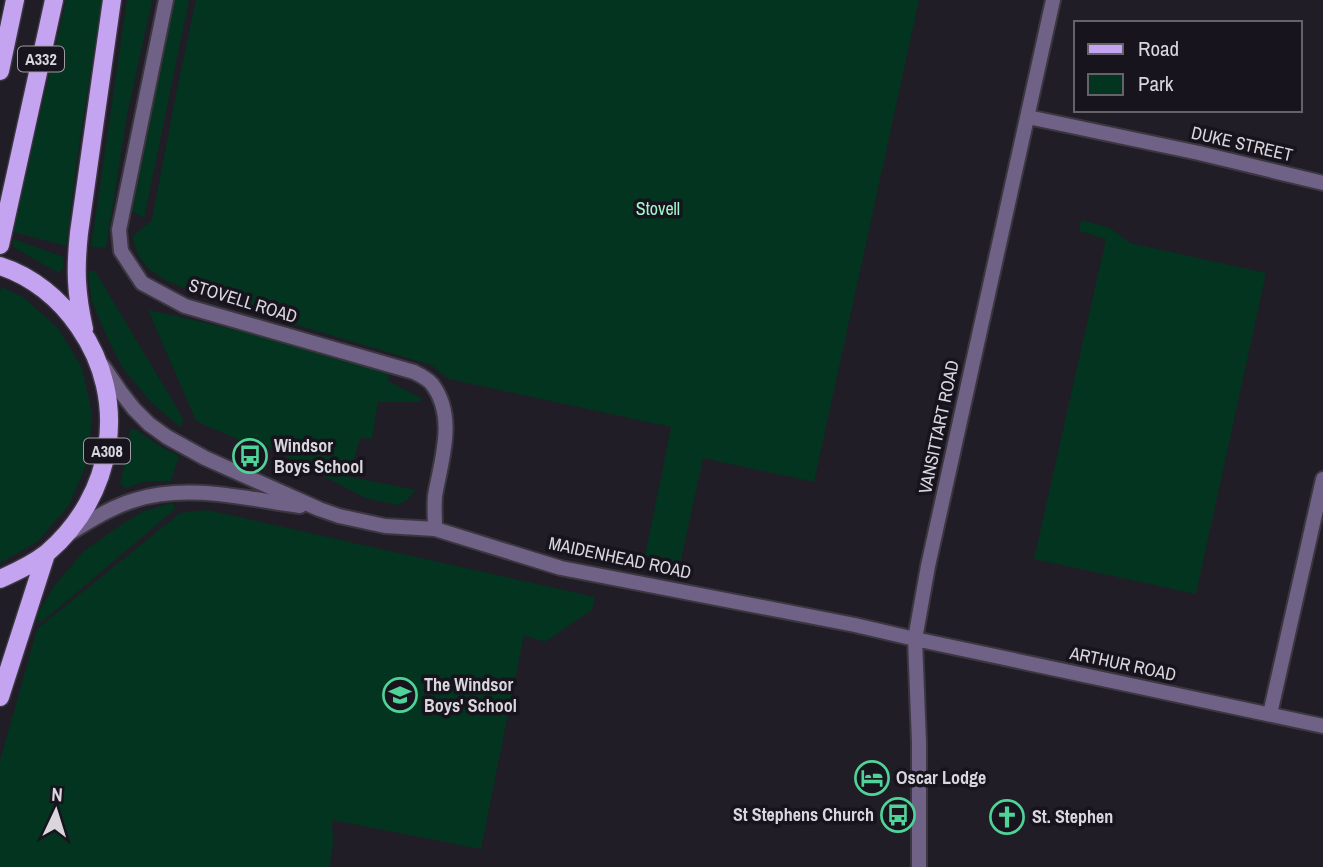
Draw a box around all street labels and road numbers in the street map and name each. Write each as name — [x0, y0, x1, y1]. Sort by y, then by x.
road number: A332 — [18, 46, 64, 72]
street label: DUKE STREET — [1189, 120, 1295, 167]
street label: STOVELL ROAD — [186, 272, 301, 329]
street label: VANSITTART ROAD — [912, 358, 965, 496]
road number: A308 — [84, 438, 130, 464]
street label: MAIDENHEAD ROAD — [547, 530, 694, 585]
street label: ARTHUR ROAD — [1067, 640, 1179, 687]

